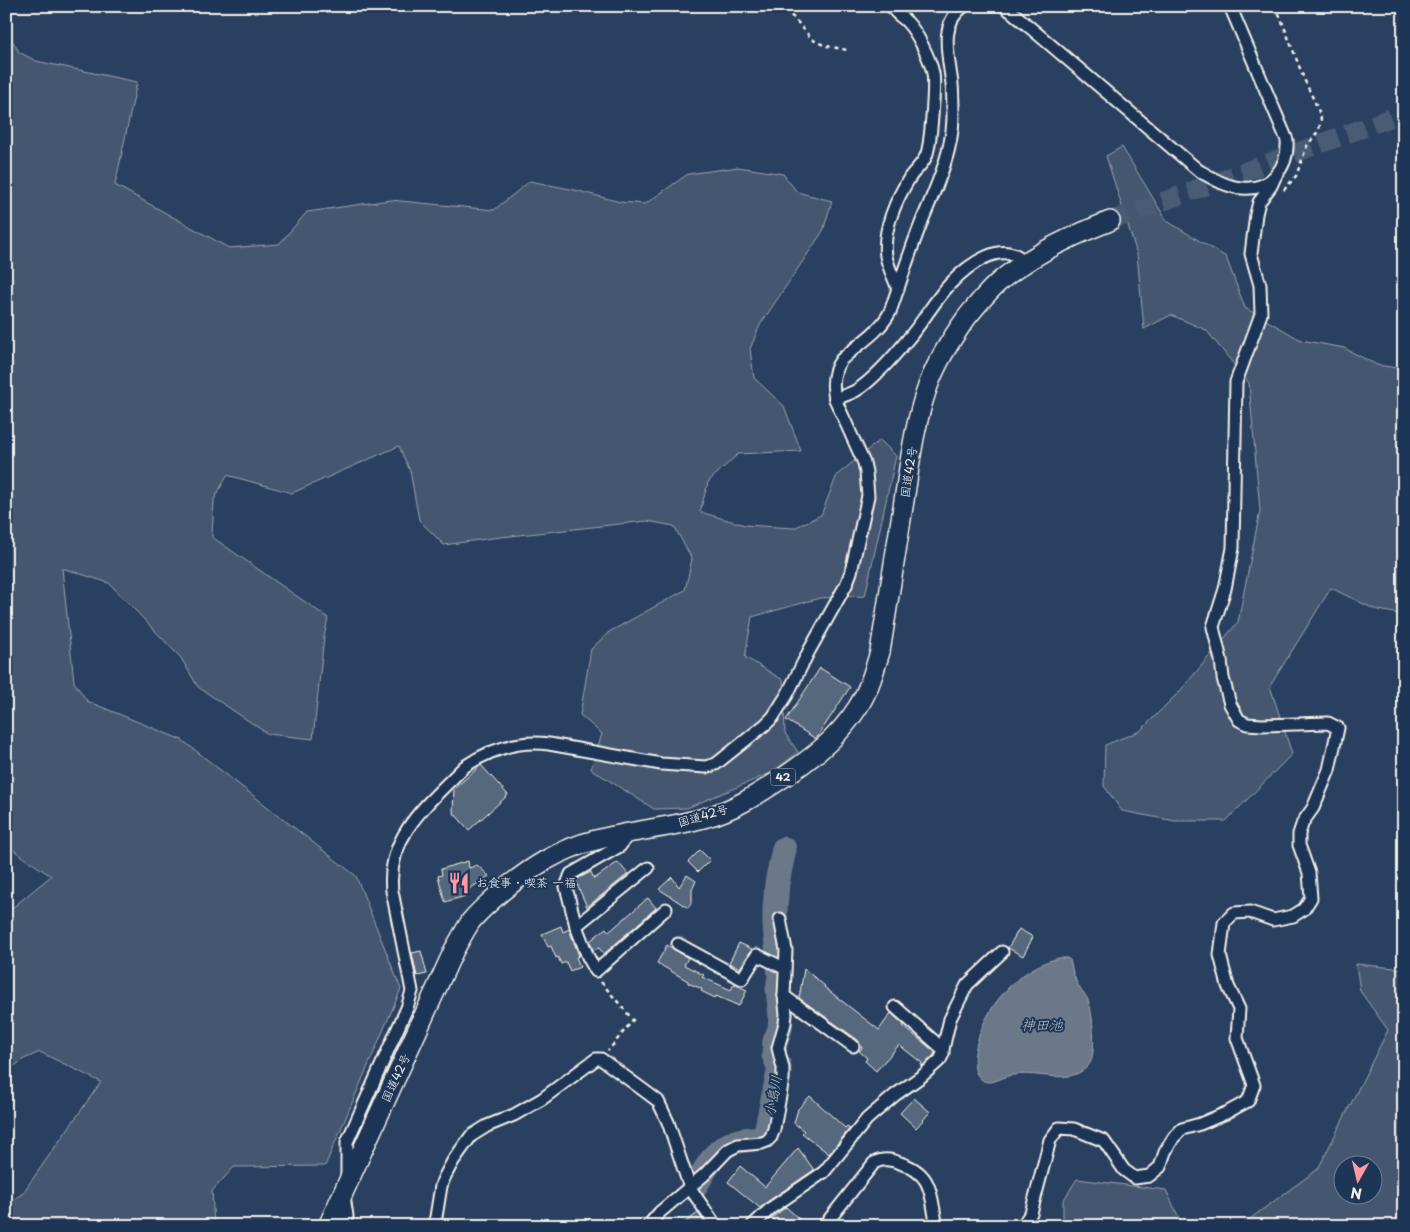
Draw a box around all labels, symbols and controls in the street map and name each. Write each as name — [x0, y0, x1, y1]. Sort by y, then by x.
street label: 国道42号 — [895, 445, 921, 499]
road number: 42 — [770, 769, 796, 786]
street label: 国道42号 — [675, 799, 730, 831]
restaurant icon: お食事・喫茶 一福 — [446, 870, 472, 896]
place label: お食事・喫茶 一福 — [476, 873, 576, 891]
water label: 神田池 — [1021, 1014, 1064, 1035]
street label: 国道42号 — [376, 1050, 414, 1105]
water label: 小島川 — [759, 1073, 786, 1118]
north arrow — [1332, 1154, 1382, 1204]
text: N — [1349, 1182, 1363, 1205]

